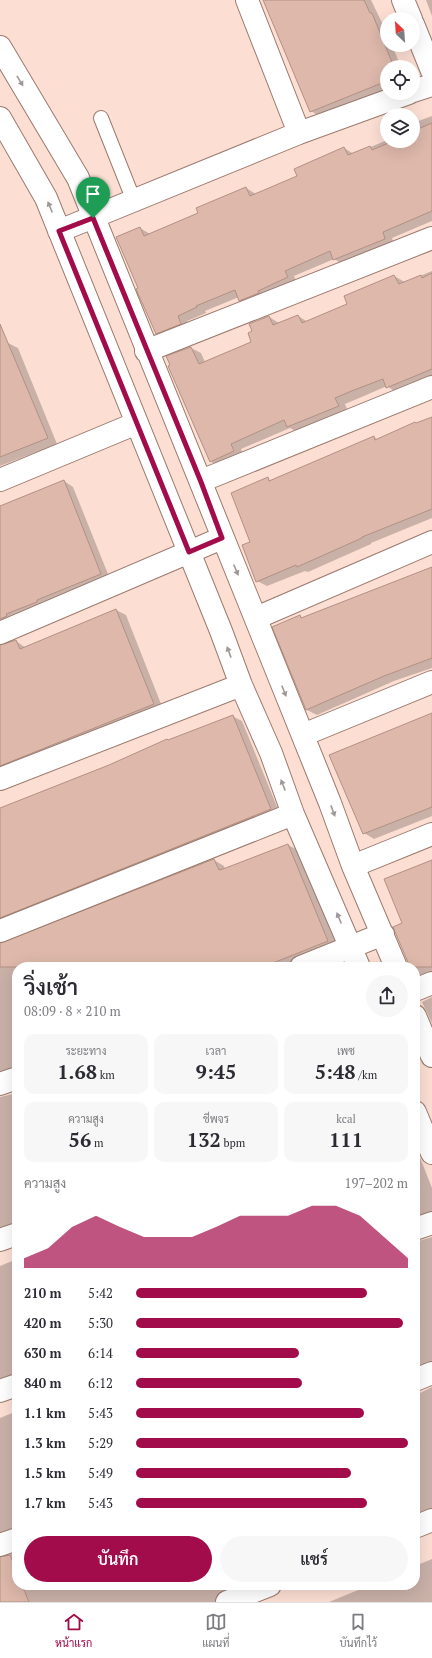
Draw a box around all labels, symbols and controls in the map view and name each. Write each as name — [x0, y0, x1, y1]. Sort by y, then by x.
north arrow — [380, 12, 420, 52]
map controls — [380, 12, 420, 148]
button: locate — [380, 60, 420, 100]
one-way arrow — [16, 75, 23, 87]
button: layers — [380, 108, 420, 148]
pin — [76, 177, 110, 218]
icon: arrive — [82, 183, 104, 205]
one-way arrow — [46, 200, 52, 212]
one-way arrow — [233, 565, 239, 577]
one-way arrow — [225, 646, 231, 658]
one-way arrow — [282, 685, 288, 697]
one-way arrow — [279, 779, 285, 791]
one-way arrow — [331, 806, 337, 818]
one-way arrow — [336, 912, 342, 924]
text: วิ่งเช้า — [24, 972, 78, 1001]
button: share — [366, 975, 408, 1017]
text: 08:09 · 8 × 210 m — [24, 1002, 121, 1020]
text: ระยะทาง — [66, 1044, 106, 1058]
text: เวลา — [206, 1044, 226, 1058]
text: เพซ — [337, 1044, 355, 1058]
text: 1.68 — [57, 1058, 97, 1085]
text: 9:45 — [196, 1058, 236, 1085]
text: 5:48 — [315, 1058, 356, 1085]
text: km — [97, 1068, 115, 1082]
text: /km — [356, 1068, 377, 1082]
text: ความสูง — [68, 1112, 104, 1126]
text: ชีพจร — [203, 1112, 229, 1126]
text: kcal — [336, 1112, 356, 1126]
text: 56 — [69, 1126, 91, 1153]
text: 132 — [187, 1126, 221, 1153]
text: 111 — [329, 1126, 363, 1153]
text: m — [91, 1136, 103, 1150]
text: bpm — [221, 1136, 245, 1150]
text: ความสูง — [24, 1174, 66, 1192]
text: 197–202 m — [345, 1174, 408, 1192]
text: 210 m — [24, 1284, 62, 1302]
text: 5:42 — [88, 1284, 113, 1302]
text: 420 m — [24, 1314, 62, 1332]
text: 5:30 — [88, 1314, 113, 1332]
text: 630 m — [24, 1344, 62, 1362]
text: 6:14 — [88, 1344, 113, 1362]
text: 840 m — [24, 1374, 62, 1392]
text: 6:12 — [88, 1374, 113, 1392]
text: 1.1 km — [24, 1404, 66, 1422]
text: 5:43 — [88, 1404, 113, 1422]
text: 1.3 km — [24, 1434, 66, 1452]
text: 5:29 — [88, 1434, 113, 1452]
text: 1.5 km — [24, 1464, 66, 1482]
text: 5:49 — [88, 1464, 113, 1482]
text: 1.7 km — [24, 1494, 66, 1512]
text: 5:43 — [88, 1494, 113, 1512]
button: บันทึก — [24, 1536, 212, 1582]
button: แชร์ — [220, 1536, 408, 1582]
tab: หน้าแรก — [55, 1611, 92, 1650]
tab: แผนที่ — [202, 1611, 230, 1650]
tab: บันทึกไว้ — [339, 1611, 377, 1650]

